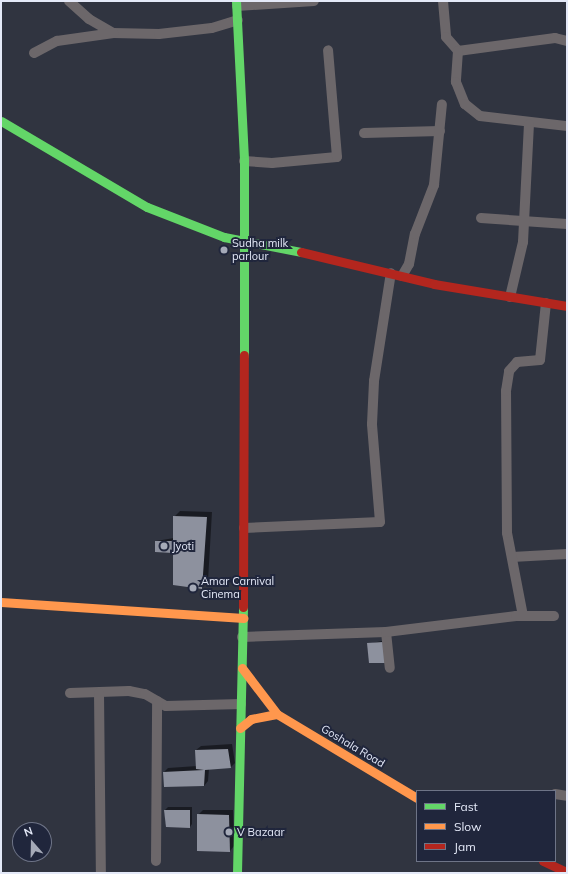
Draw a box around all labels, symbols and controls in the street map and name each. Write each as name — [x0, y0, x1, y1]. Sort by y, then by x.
place label: Sudha milk parlour — [232, 237, 288, 263]
marker: Sudha milk parlour — [219, 245, 229, 255]
place label: Jyoti — [172, 539, 194, 553]
marker: Jyoti — [159, 541, 169, 551]
place label: Amar Carnival Cinema — [201, 575, 274, 601]
marker: Amar Carnival Cinema — [188, 583, 198, 593]
street label: Goshala Road — [319, 722, 387, 770]
legend — [416, 790, 556, 862]
text: Fast — [454, 799, 478, 814]
text: Slow — [454, 819, 482, 834]
north arrow — [12, 822, 52, 862]
text: N — [22, 824, 35, 840]
place label: V Bazaar — [237, 825, 284, 839]
marker: V Bazaar — [224, 827, 234, 837]
text: Jam — [454, 839, 476, 854]

